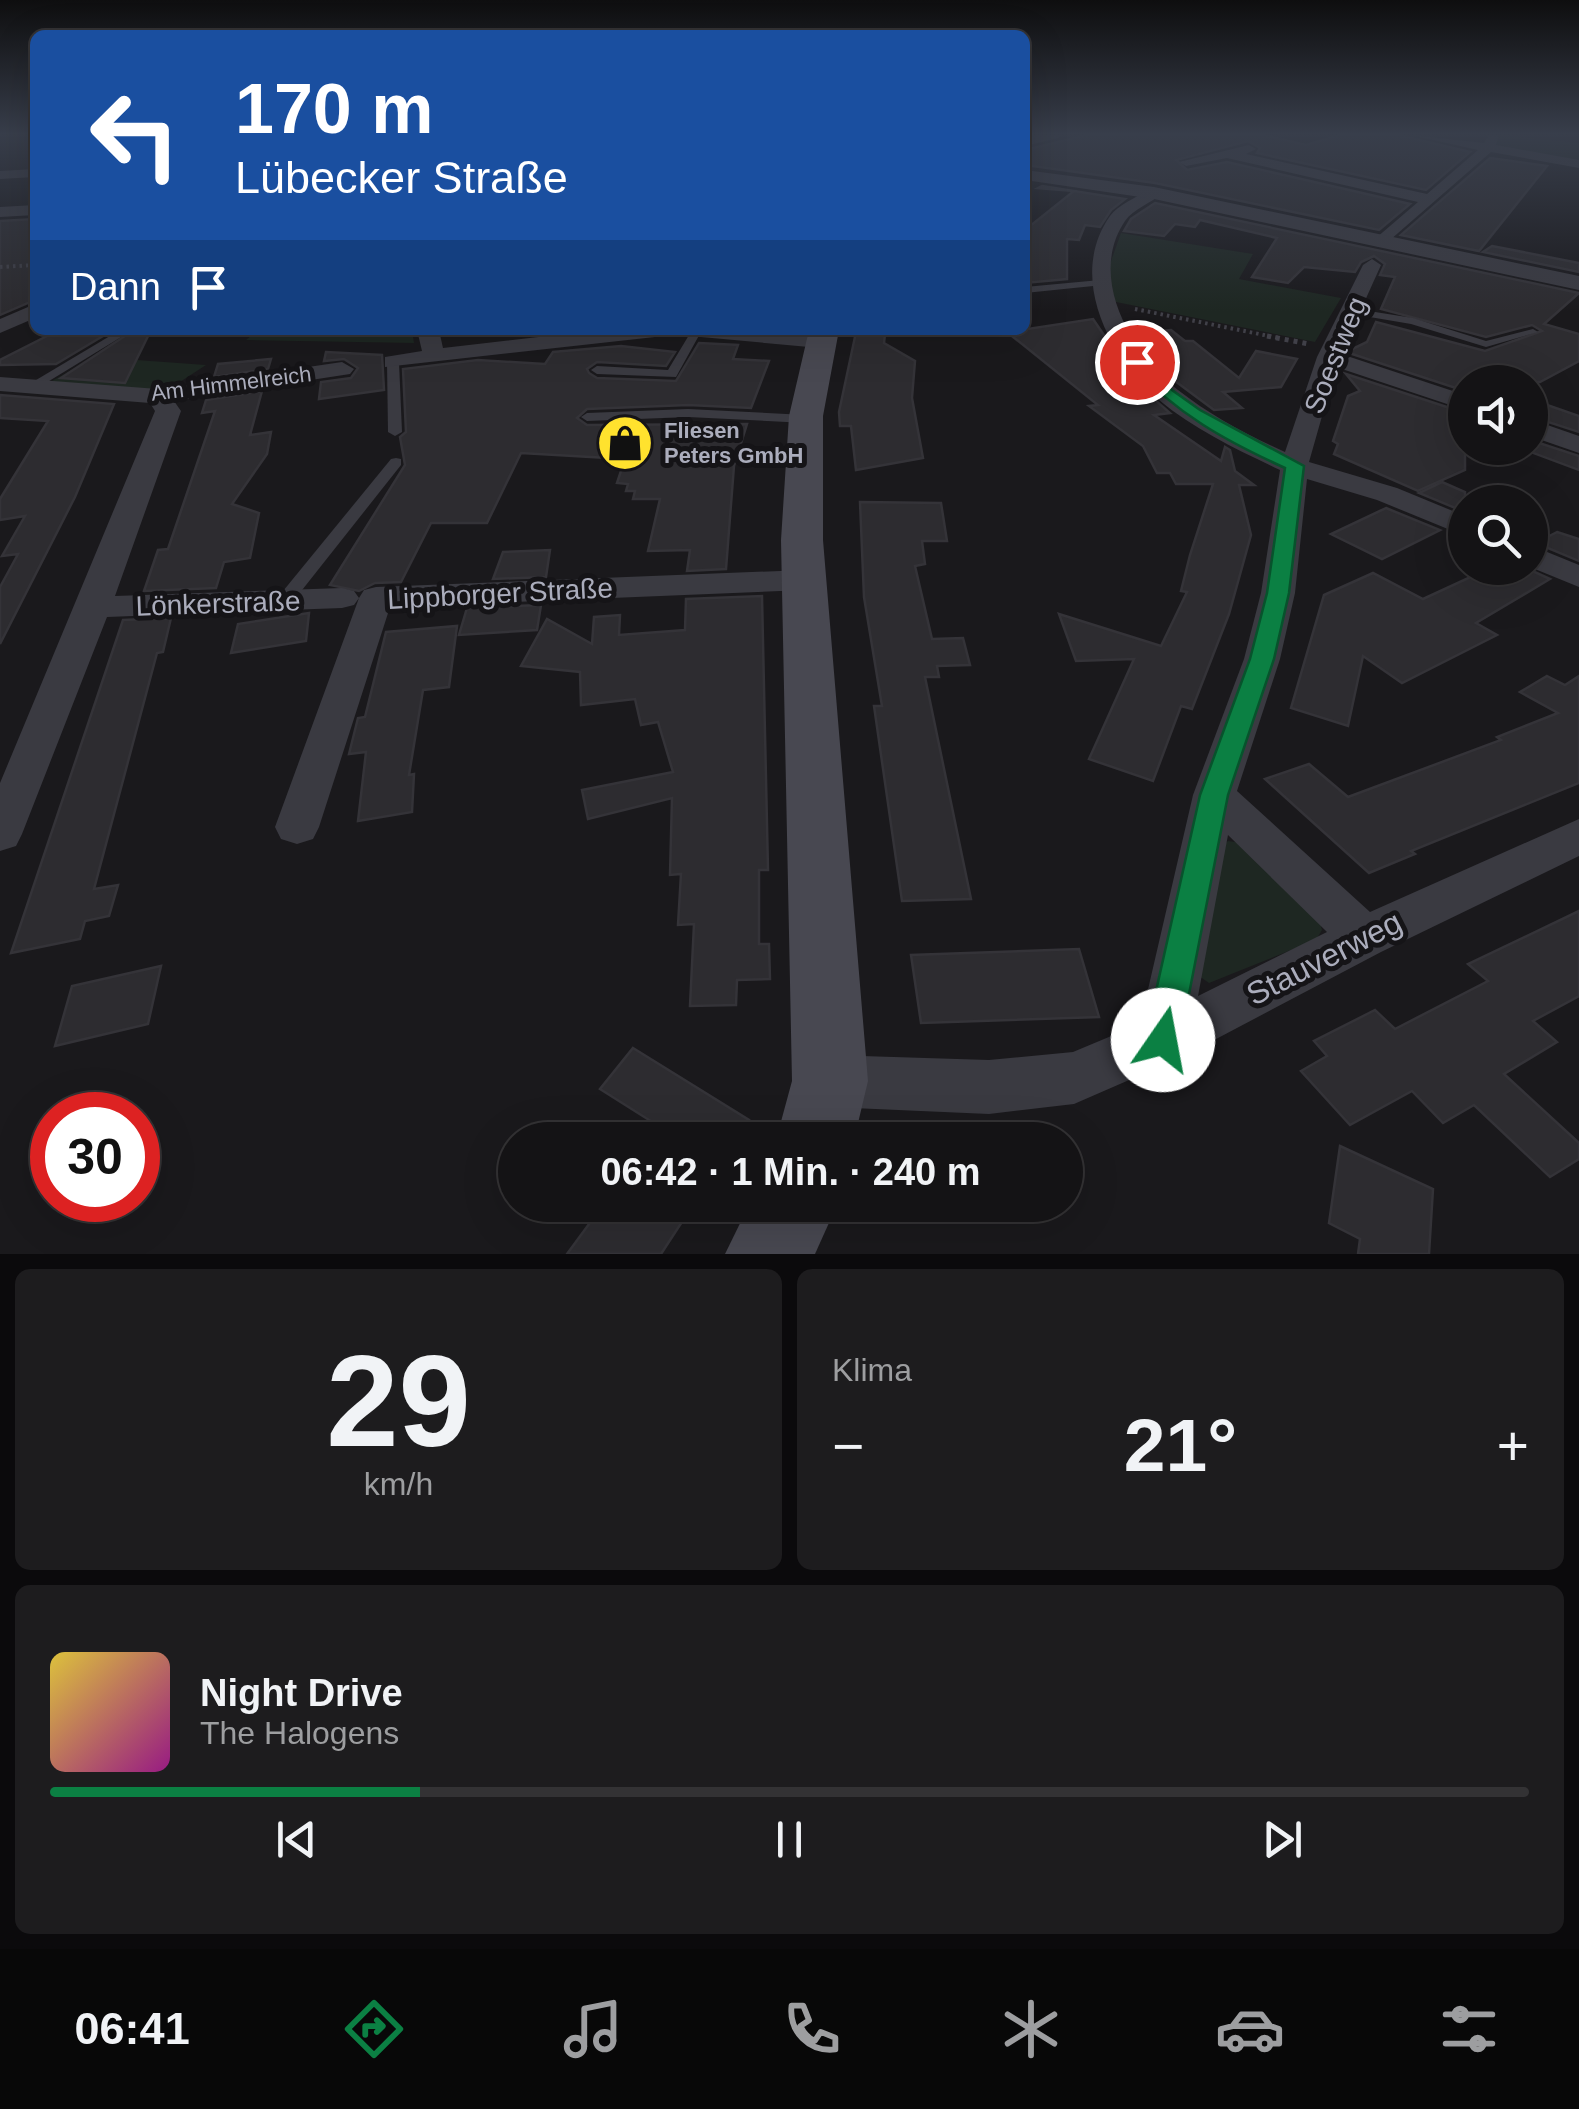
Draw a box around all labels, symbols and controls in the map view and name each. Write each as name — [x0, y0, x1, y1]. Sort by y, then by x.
icon: left — [70, 70, 200, 200]
text: 170 m — [235, 70, 433, 148]
text: Lübecker Straße — [235, 152, 568, 203]
icon: arrive — [181, 260, 236, 315]
text: Dann — [70, 266, 161, 308]
street label: Soestweg — [1298, 292, 1373, 418]
pin — [1095, 320, 1180, 405]
icon: arrive — [1110, 335, 1165, 390]
street label: Am Himmelreich — [149, 361, 313, 406]
map controls — [1448, 365, 1548, 585]
button: sound — [1448, 365, 1548, 465]
shop icon: Fliesen Peters GmbH — [595, 413, 655, 473]
place label: Fliesen Peters GmbH — [664, 418, 803, 468]
button: search — [1448, 485, 1548, 585]
street label: Lippborger Straße — [387, 572, 614, 615]
street label: Lönkerstraße — [135, 585, 301, 622]
street label: Stauverweg — [1241, 904, 1407, 1012]
position arrow — [1111, 988, 1215, 1092]
speed limit sign: 30 — [30, 1092, 160, 1222]
text: 06:42 · 1 Min. · 240 m — [600, 1151, 981, 1193]
text: 29 — [326, 1328, 471, 1474]
text: Klima — [832, 1352, 912, 1388]
text: 21° — [1124, 1403, 1237, 1487]
text: − — [832, 1415, 864, 1477]
text: + — [1497, 1415, 1529, 1477]
text: km/h — [364, 1466, 433, 1502]
text: Night Drive — [200, 1672, 403, 1714]
text: The Halogens — [200, 1715, 399, 1751]
icon: previous — [269, 1812, 324, 1867]
icon: pause — [762, 1812, 817, 1867]
icon: next — [1255, 1812, 1310, 1867]
icon: directions — [339, 1994, 409, 2064]
icon: music — [558, 1994, 628, 2064]
icon: phone — [777, 1994, 847, 2064]
icon: climate — [996, 1994, 1066, 2064]
icon: car — [1215, 1994, 1285, 2064]
icon: filters — [1434, 1994, 1504, 2064]
text: 06:41 — [75, 2003, 190, 2054]

